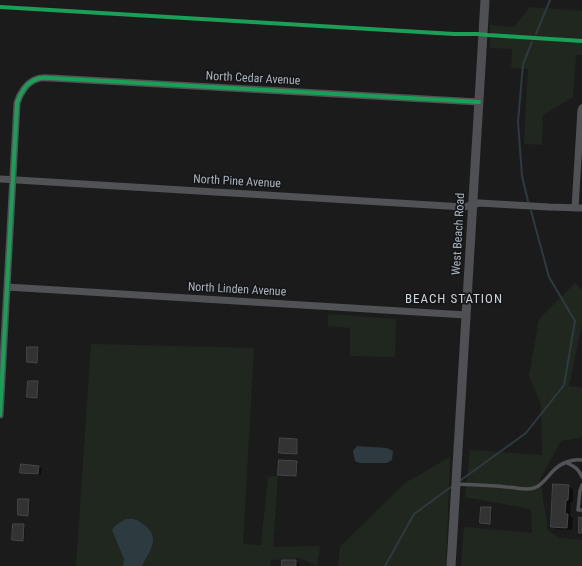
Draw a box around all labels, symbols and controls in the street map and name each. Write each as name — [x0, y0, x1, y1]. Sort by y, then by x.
street label: North Cedar Avenue — [205, 69, 301, 89]
street label: North Pine Avenue — [193, 173, 281, 191]
street label: West Beach Road — [450, 192, 468, 276]
street label: North Linden Avenue — [187, 280, 287, 300]
district label: BEACH STATION — [405, 292, 503, 308]

